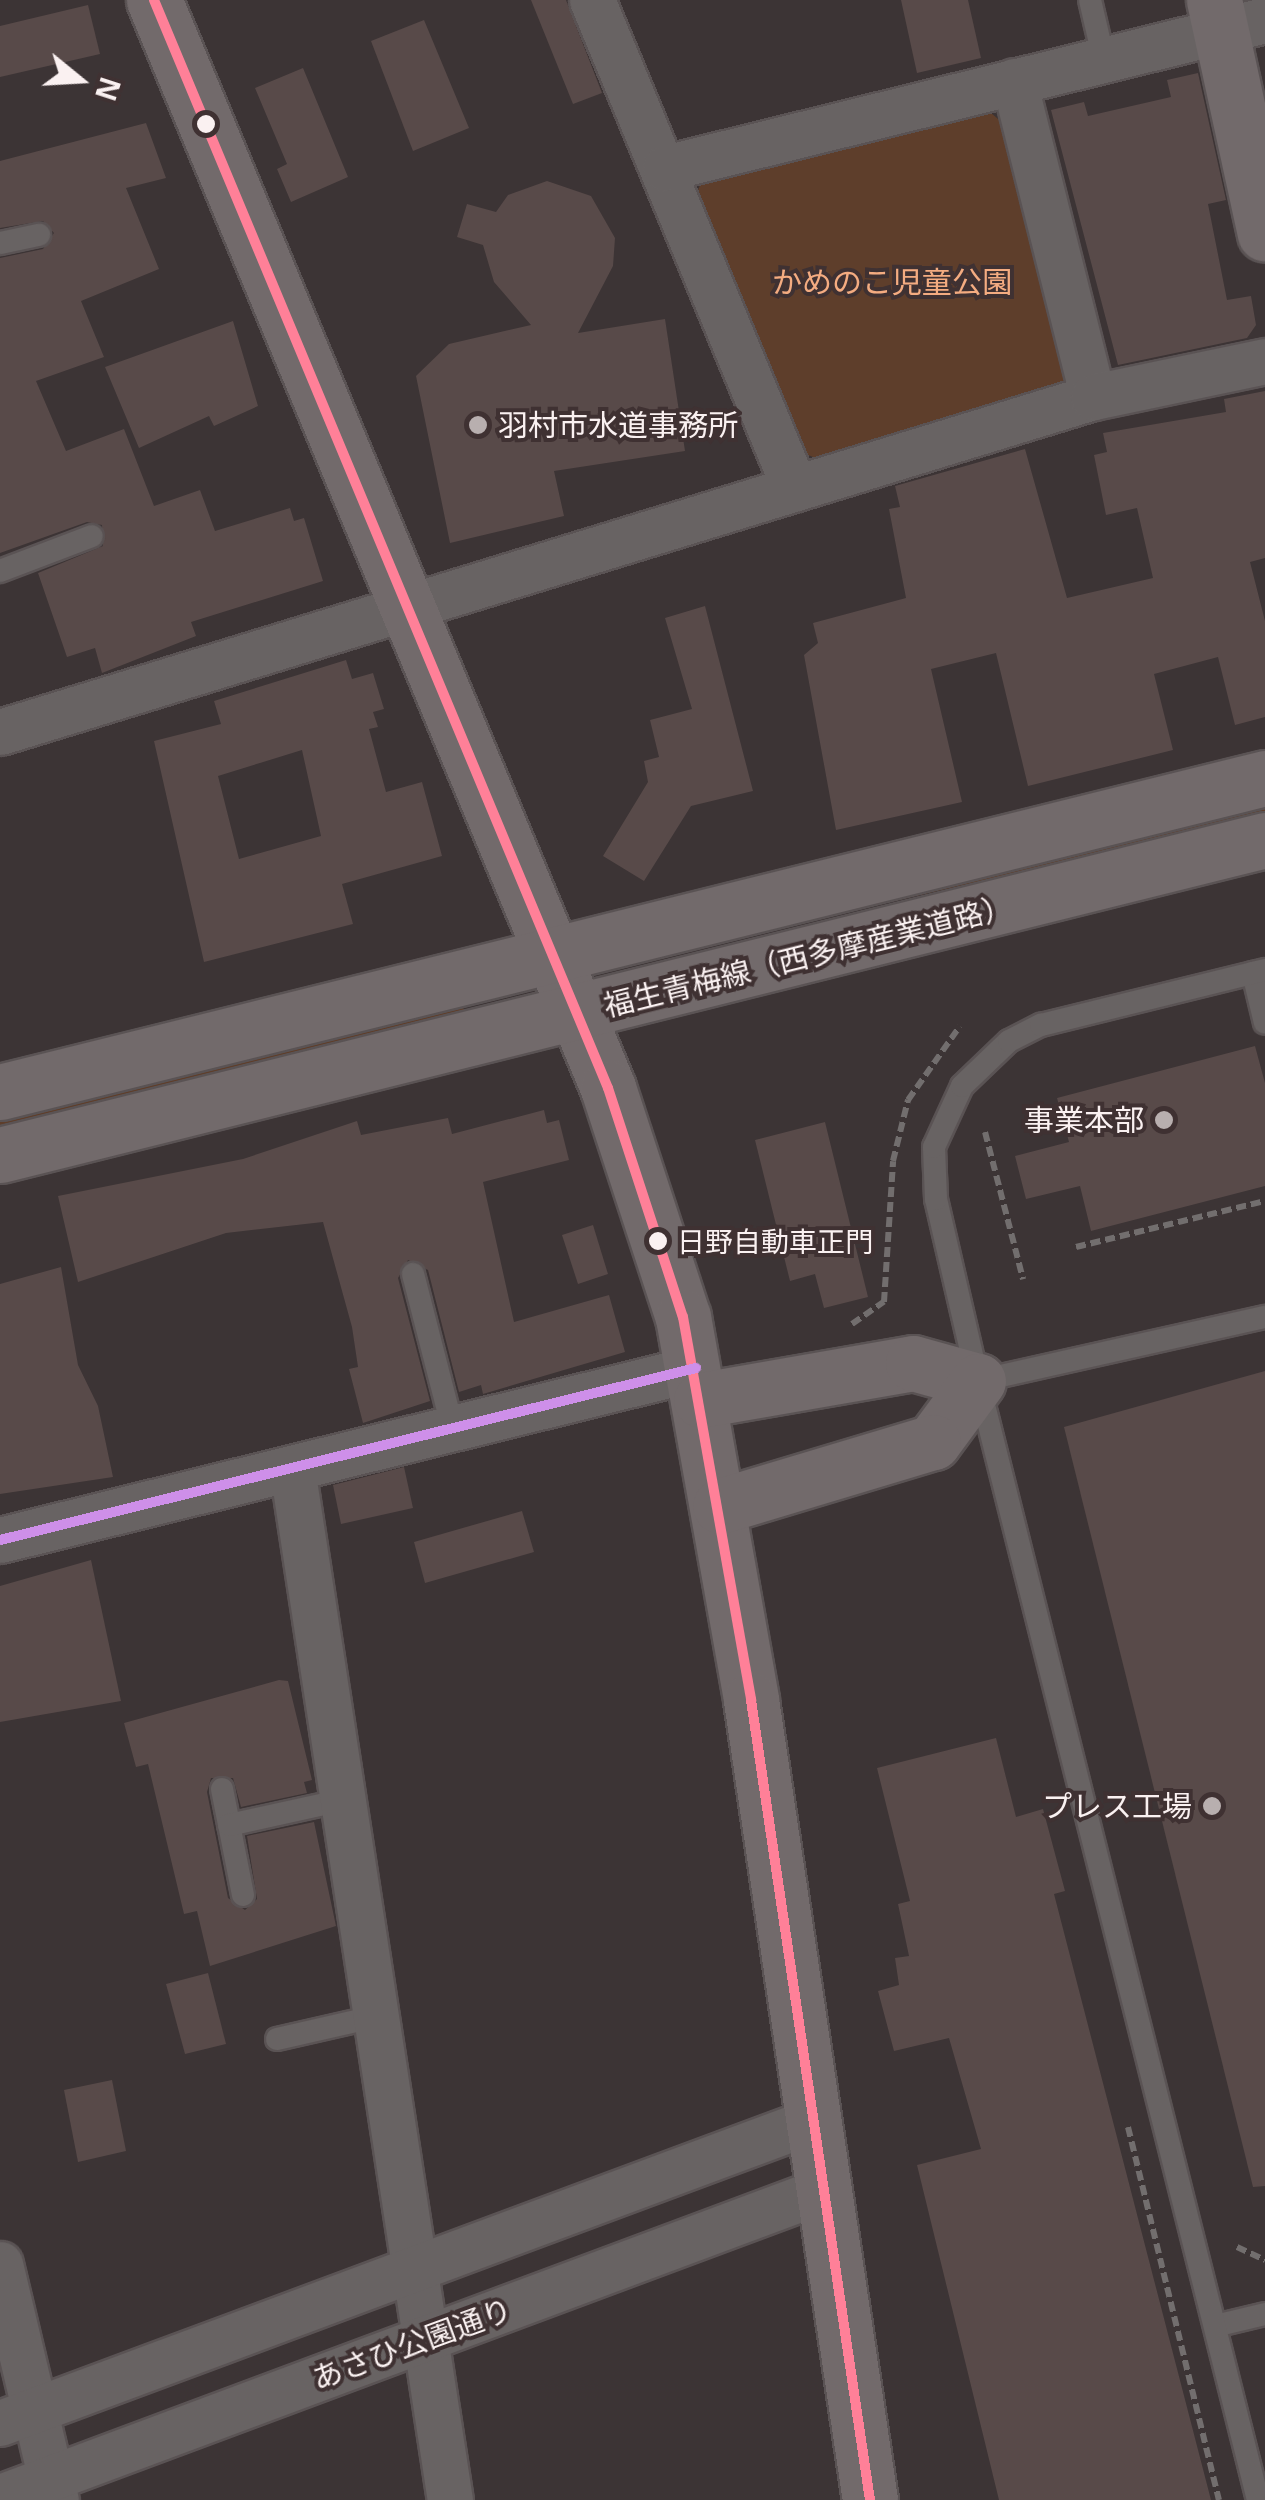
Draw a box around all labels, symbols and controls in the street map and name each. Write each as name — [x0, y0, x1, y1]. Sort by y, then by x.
north arrow — [30, 30, 130, 130]
text: N — [87, 73, 130, 106]
unlabelled marker — [196, 114, 216, 134]
park label: かめのこ児童公園 — [772, 264, 1012, 300]
place label: 羽村市水道事務所 — [498, 407, 738, 443]
marker: 羽村市水道事務所 — [467, 414, 489, 436]
street label: 福生青梅線（西多摩産業道路） — [600, 888, 1016, 1024]
place label: 事業本部 — [1024, 1102, 1144, 1138]
marker: 事業本部 — [1153, 1109, 1175, 1131]
place label: 日野自動車正門 — [677, 1224, 873, 1258]
marker: 日野自動車正門 — [648, 1231, 668, 1251]
place label: プレス工場 — [1042, 1788, 1192, 1824]
marker: プレス工場 — [1201, 1795, 1223, 1817]
street label: あさひ公園通り — [307, 2291, 517, 2397]

